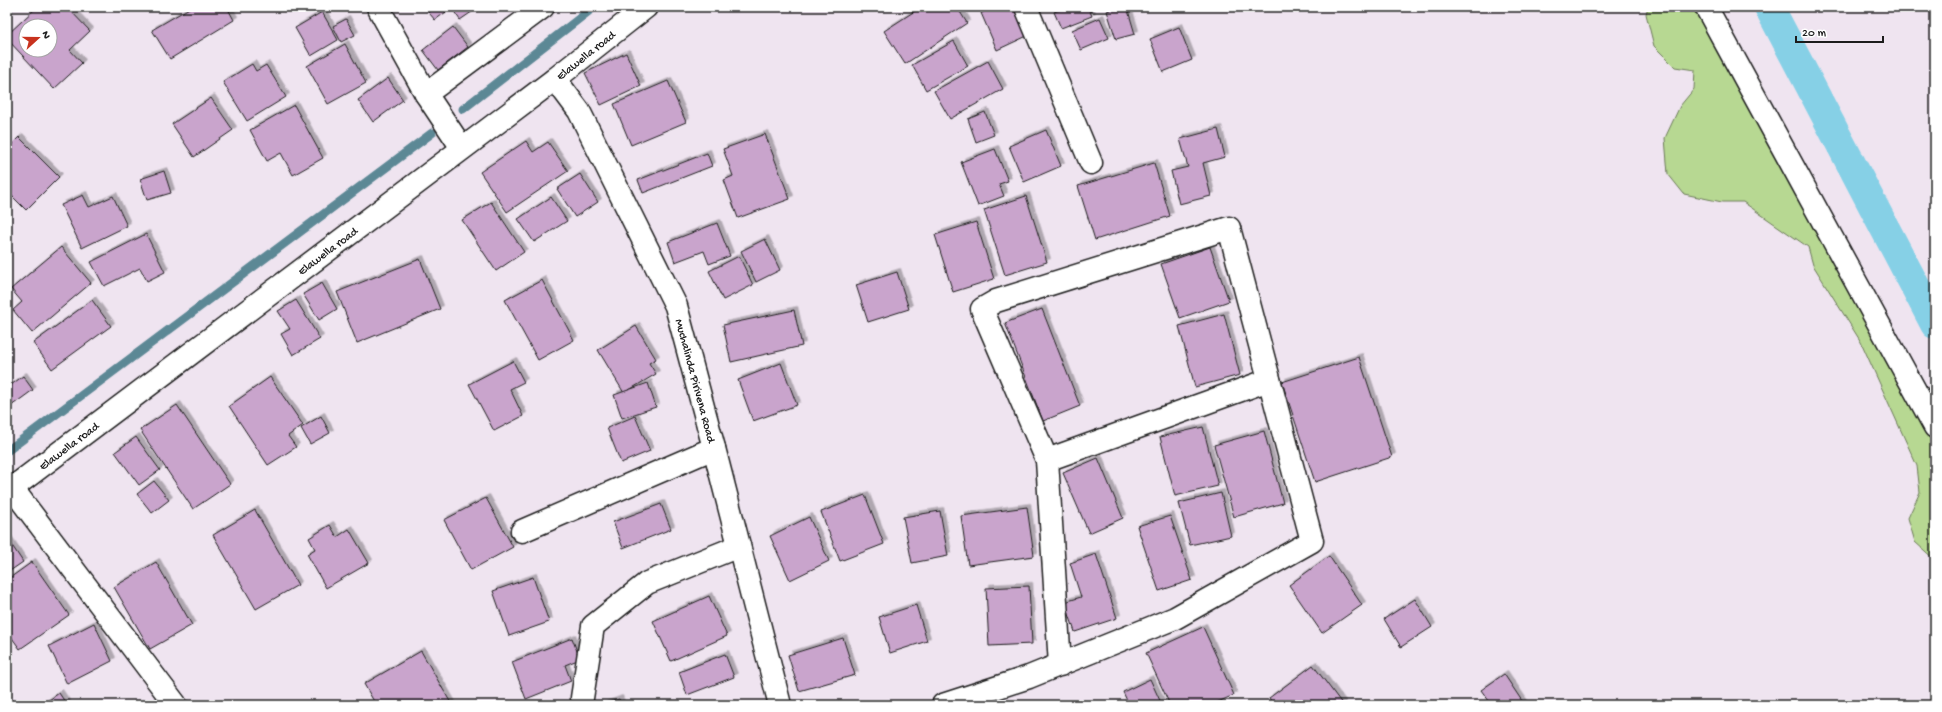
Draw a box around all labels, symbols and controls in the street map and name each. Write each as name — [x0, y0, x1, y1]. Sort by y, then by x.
north arrow — [18, 18, 58, 58]
scale bar — [1796, 18, 1883, 44]
text: 20 m — [1802, 27, 1827, 41]
street label: Elawella road — [554, 28, 620, 84]
text: N — [39, 30, 52, 41]
street label: Elawella road — [296, 225, 362, 279]
street label: Muchalinda Pirivena Road — [671, 318, 718, 446]
street label: Elawella road — [37, 420, 103, 474]

